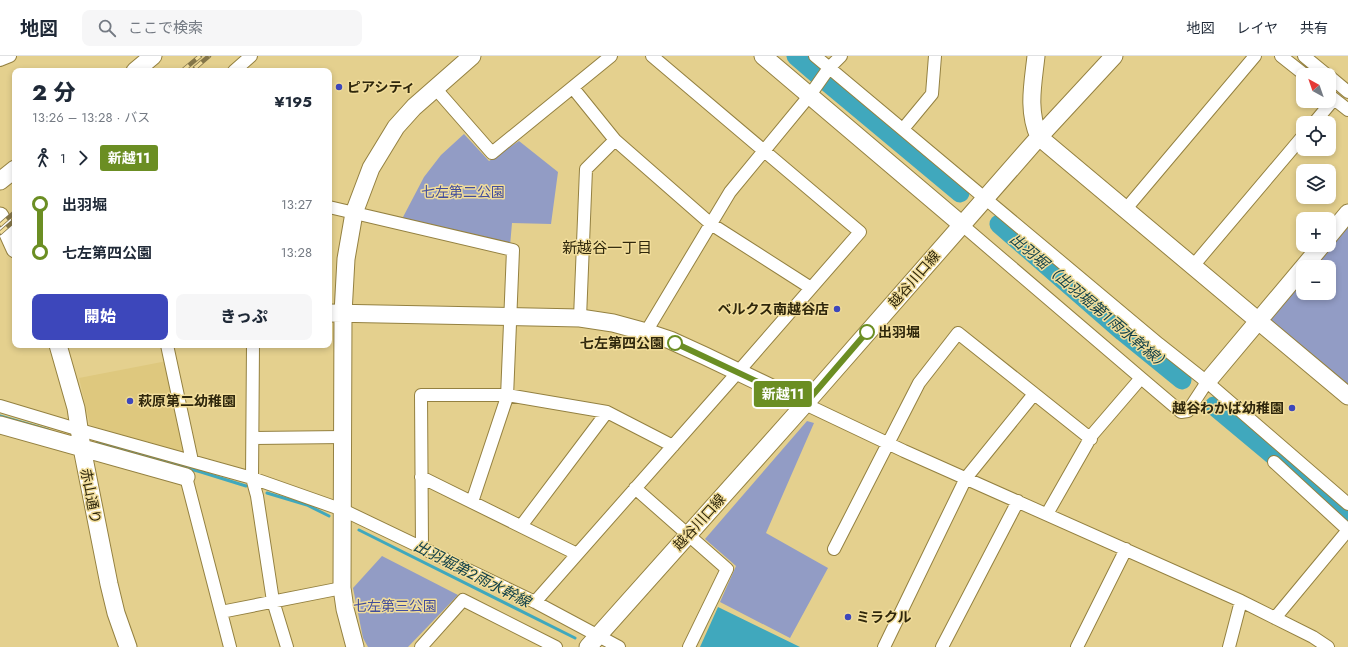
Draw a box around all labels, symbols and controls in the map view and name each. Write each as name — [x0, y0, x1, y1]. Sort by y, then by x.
search box — [82, 10, 362, 46]
text: 地図 — [20, 15, 58, 42]
icon: search — [96, 17, 118, 39]
text: ここで検索 — [128, 17, 203, 39]
text: 地図 — [1186, 18, 1214, 38]
text: レイヤ — [1236, 18, 1278, 38]
text: 共有 — [1300, 18, 1328, 38]
north arrow — [1296, 68, 1336, 108]
map controls — [1296, 68, 1336, 300]
text: 2 分 — [32, 76, 76, 108]
place label: ピアシティ — [347, 77, 416, 97]
marker: ピアシティ — [334, 82, 344, 92]
text: ¥195 — [275, 91, 312, 113]
text: 13:26 – 13:28 · バス — [32, 108, 150, 127]
button: locate — [1296, 116, 1336, 156]
icon: walk — [32, 147, 54, 169]
icon: forward — [72, 147, 94, 169]
text: 新越11 — [108, 148, 150, 168]
text: 1 — [60, 149, 66, 168]
button: layers — [1296, 164, 1336, 204]
park label: 七左第二公園 — [421, 182, 505, 202]
text: 出羽堀 — [62, 194, 107, 216]
text: 13:27 — [281, 195, 312, 214]
button: + — [1296, 212, 1336, 252]
water label: 出羽堀（出羽堀第１雨水幹線） — [1005, 228, 1175, 376]
district label: 新越谷一丁目 — [562, 237, 652, 259]
text: 七左第四公園 — [62, 242, 152, 264]
text: 13:28 — [281, 243, 312, 262]
street label: 越谷川口線 — [883, 246, 945, 312]
button: − — [1296, 260, 1336, 300]
button: 開始 — [32, 294, 168, 340]
button: きっぷ — [176, 294, 312, 340]
place label: ベルクス南越谷店 — [717, 299, 829, 319]
marker: ベルクス南越谷店 — [832, 304, 842, 314]
place label: 出羽堀 — [878, 322, 920, 342]
marker: 出羽堀 — [859, 324, 875, 340]
place label: 七左第四公園 — [580, 333, 664, 353]
marker: 七左第四公園 — [667, 335, 683, 351]
line badge: 新越11 — [755, 381, 811, 407]
text: 新越11 — [762, 384, 804, 404]
place label: 萩原第二幼稚園 — [138, 391, 236, 411]
marker: 萩原第二幼稚園 — [125, 396, 135, 406]
place label: 越谷わかば幼稚園 — [1172, 398, 1284, 418]
marker: 越谷わかば幼稚園 — [1287, 403, 1297, 413]
street label: 赤山通り — [76, 467, 106, 525]
street label: 越谷川口線 — [668, 489, 730, 555]
water label: 出羽堀第２雨水幹線 — [410, 535, 536, 614]
park label: 七左第三公園 — [353, 596, 437, 616]
place label: ミラクル — [856, 607, 912, 627]
marker: ミラクル — [843, 612, 853, 622]

